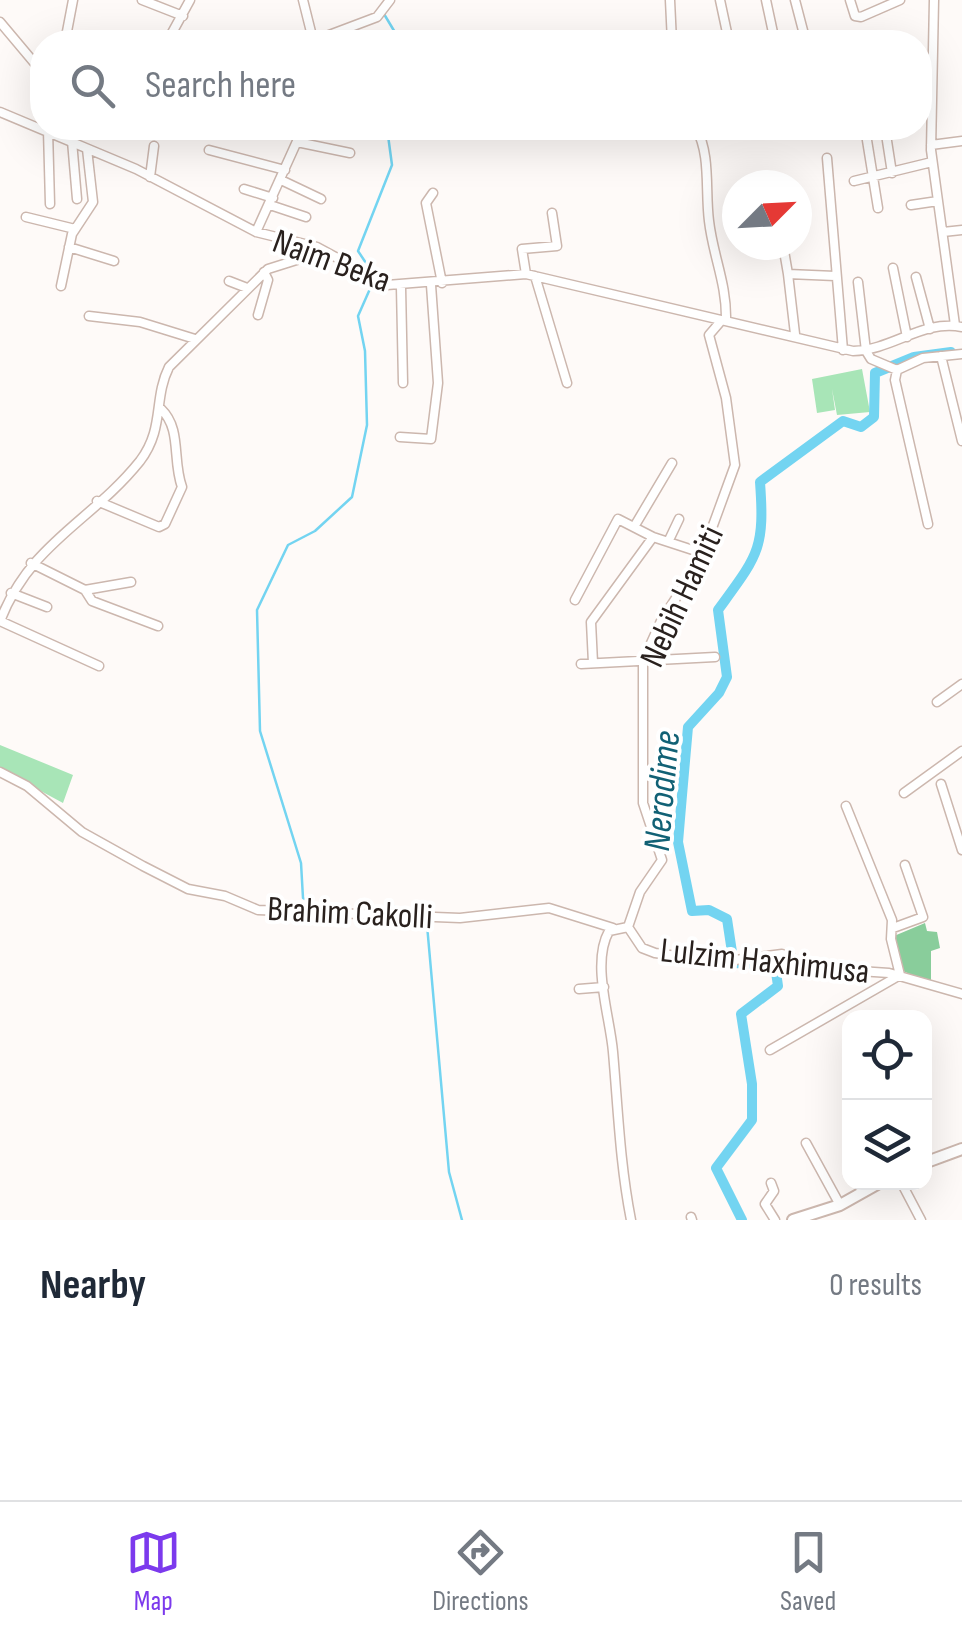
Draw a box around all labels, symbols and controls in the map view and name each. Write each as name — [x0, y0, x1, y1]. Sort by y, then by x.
search box — [30, 30, 932, 140]
icon: search — [65, 58, 120, 113]
text: Search here — [145, 63, 296, 108]
north arrow — [722, 170, 812, 260]
street label: Naim Beka — [267, 220, 396, 303]
street label: Nebih Hamiti — [631, 519, 734, 674]
water label: Nerodime — [635, 729, 690, 853]
street label: Brahim Cakolli — [266, 888, 434, 939]
street label: Lulzim Haxhimusa — [658, 929, 872, 994]
map controls — [842, 1010, 932, 1190]
button: locate — [842, 1010, 932, 1100]
button: layers — [842, 1100, 932, 1190]
text: Nearby — [40, 1260, 146, 1311]
text: 0 results — [829, 1266, 922, 1305]
tab: Map — [126, 1525, 181, 1618]
tab: Directions — [432, 1525, 529, 1618]
tab: Saved — [780, 1525, 836, 1618]

